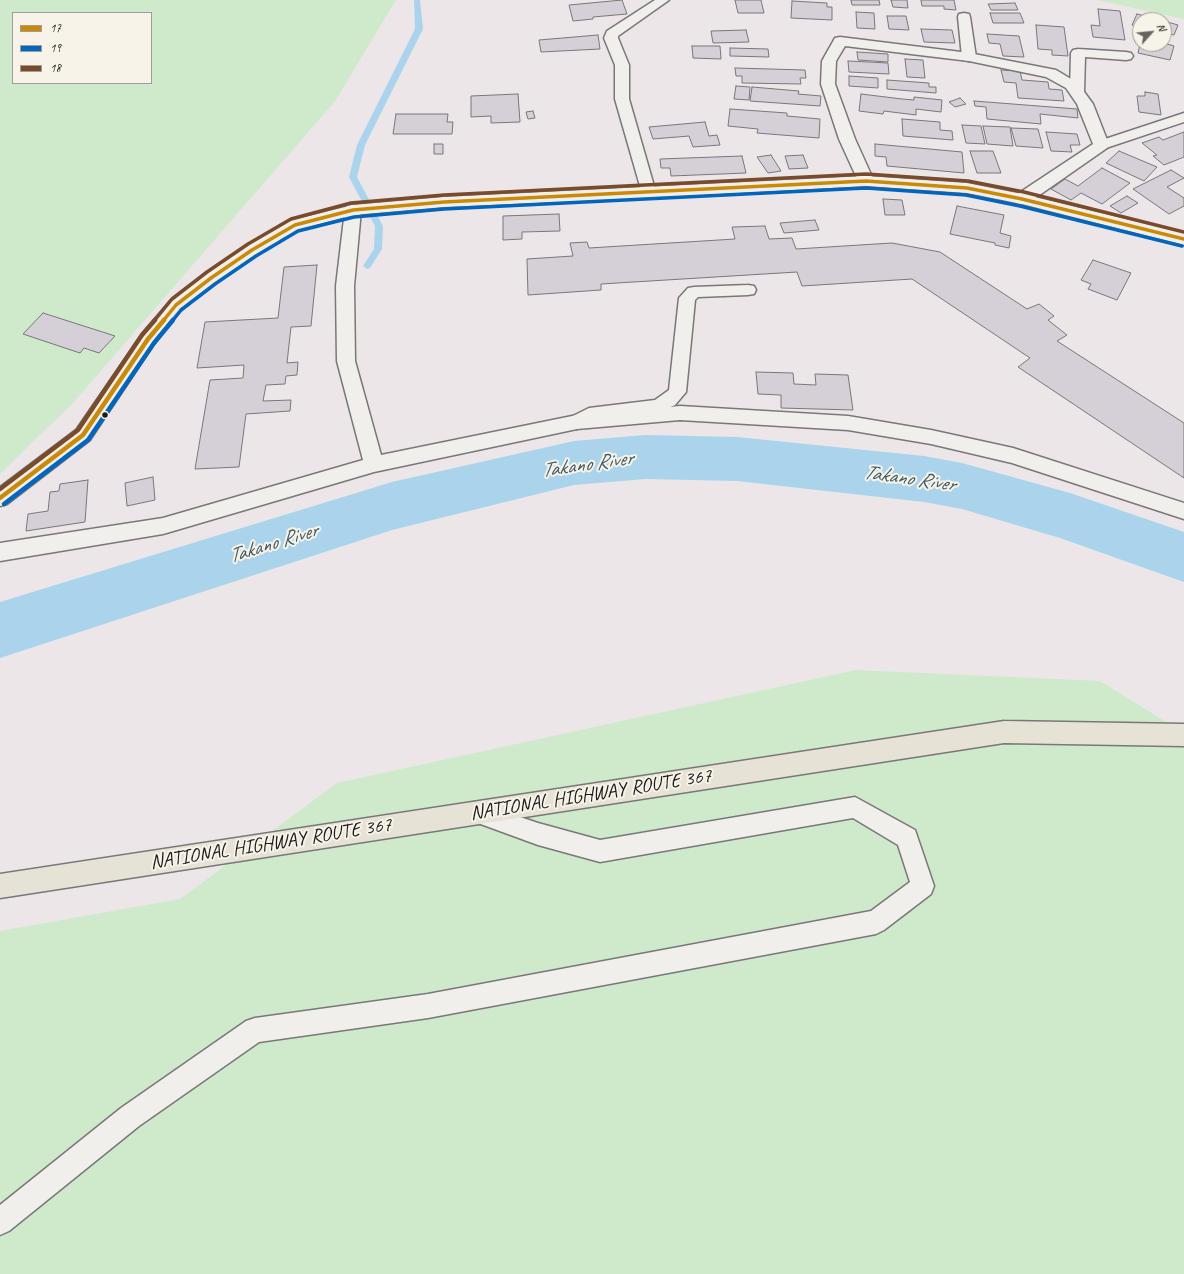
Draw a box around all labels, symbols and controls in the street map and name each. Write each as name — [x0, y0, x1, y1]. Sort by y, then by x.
legend — [12, 12, 152, 84]
north arrow — [1132, 12, 1172, 52]
text: 17 — [50, 20, 61, 36]
text: N — [1154, 21, 1170, 33]
text: 19 — [50, 40, 61, 56]
text: 18 — [50, 60, 61, 76]
unlabelled marker — [100, 410, 110, 420]
water label: Takano River — [540, 446, 634, 484]
water label: Takano River — [862, 460, 956, 498]
water label: Takano River — [225, 519, 321, 569]
street label: NATIONAL HIGHWAY ROUTE 367 — [469, 764, 713, 826]
street label: NATIONAL HIGHWAY ROUTE 367 — [149, 813, 393, 875]

